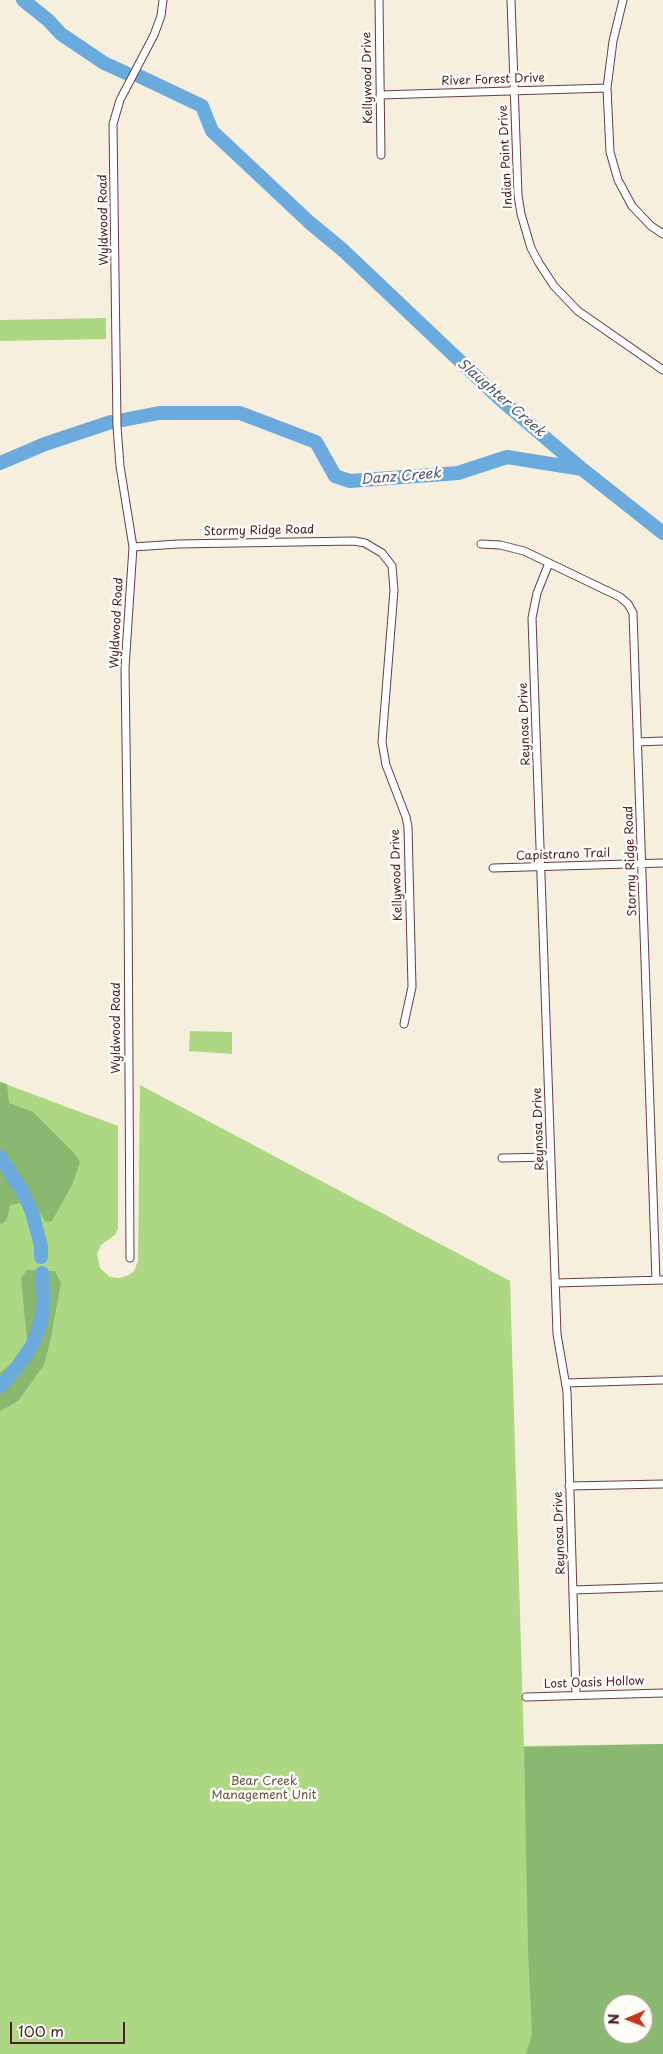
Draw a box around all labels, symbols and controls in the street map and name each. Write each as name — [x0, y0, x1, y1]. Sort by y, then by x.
street label: Kellywood Drive — [360, 32, 376, 124]
street label: River Forest Drive — [441, 71, 545, 89]
street label: Indian Point Drive — [496, 105, 516, 209]
street label: Wyldwood Road — [96, 174, 112, 266]
water label: Slaughter Creek — [454, 355, 548, 441]
water label: Danz Creek — [360, 465, 442, 489]
street label: Stormy Ridge Road — [204, 523, 314, 539]
street label: Wyldwood Road — [107, 577, 127, 669]
street label: Reynosa Drive — [516, 682, 534, 766]
street label: Stormy Ridge Road — [622, 805, 640, 917]
street label: Kellywood Drive — [388, 829, 406, 921]
street label: Capistrano Trail — [516, 846, 610, 864]
street label: Wyldwood Road — [110, 982, 124, 1074]
street label: Reynosa Drive — [530, 1087, 548, 1171]
street label: Reynosa Drive — [551, 1491, 569, 1575]
street label: Lost Oasis Hollow — [544, 1674, 644, 1692]
park label: Bear Creek Management Unit — [212, 1775, 316, 1803]
north arrow — [603, 1994, 653, 2044]
scale bar — [12, 2012, 128, 2044]
text: N — [603, 2014, 624, 2025]
text: 100 m — [18, 2019, 64, 2042]

